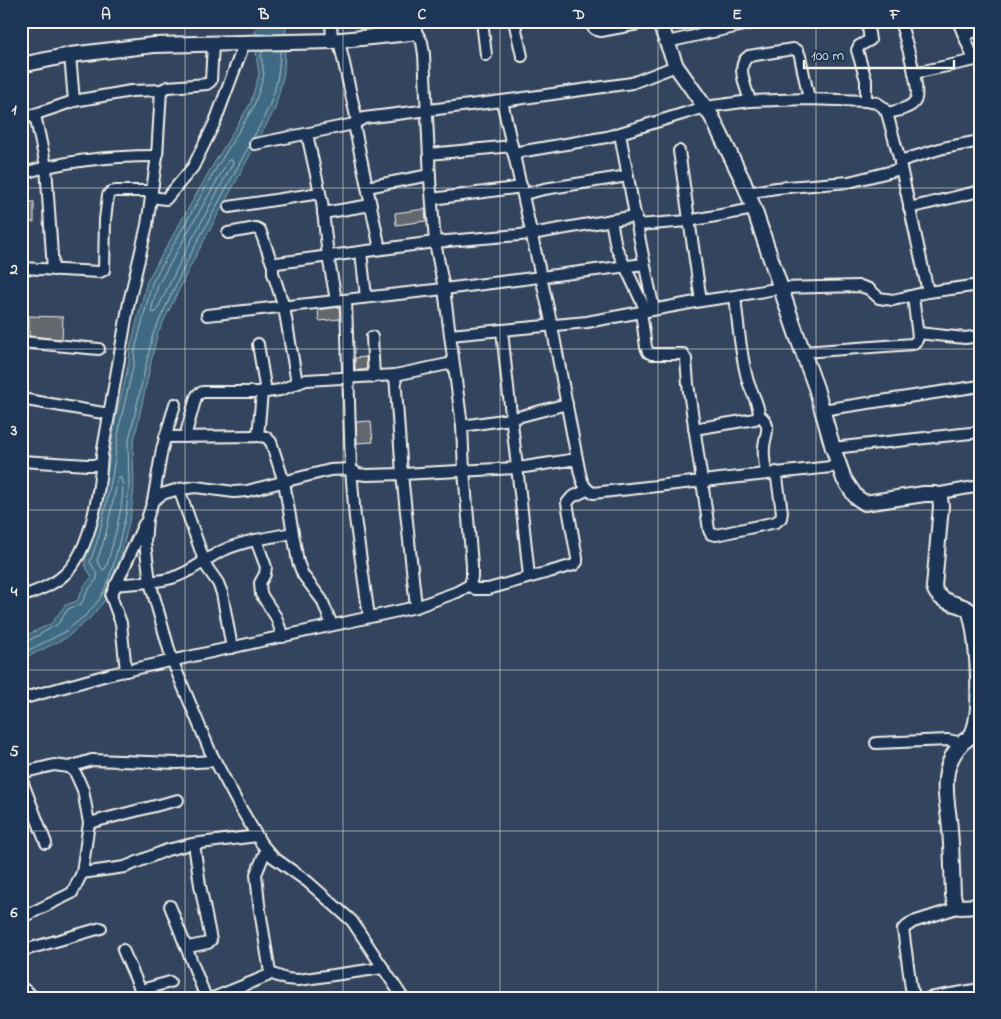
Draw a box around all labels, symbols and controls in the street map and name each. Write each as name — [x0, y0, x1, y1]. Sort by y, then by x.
text: A — [101, 3, 111, 27]
text: B — [258, 3, 270, 27]
text: C — [418, 3, 427, 27]
text: D — [572, 3, 585, 27]
text: E — [732, 3, 742, 27]
text: F — [889, 3, 901, 27]
scale bar — [804, 38, 954, 70]
text: 100 m — [811, 45, 844, 67]
text: 1 — [11, 98, 17, 122]
text: 2 — [9, 258, 18, 282]
text: 3 — [10, 419, 18, 443]
text: 4 — [10, 580, 18, 604]
text: 5 — [9, 740, 19, 764]
text: 6 — [9, 901, 18, 925]

